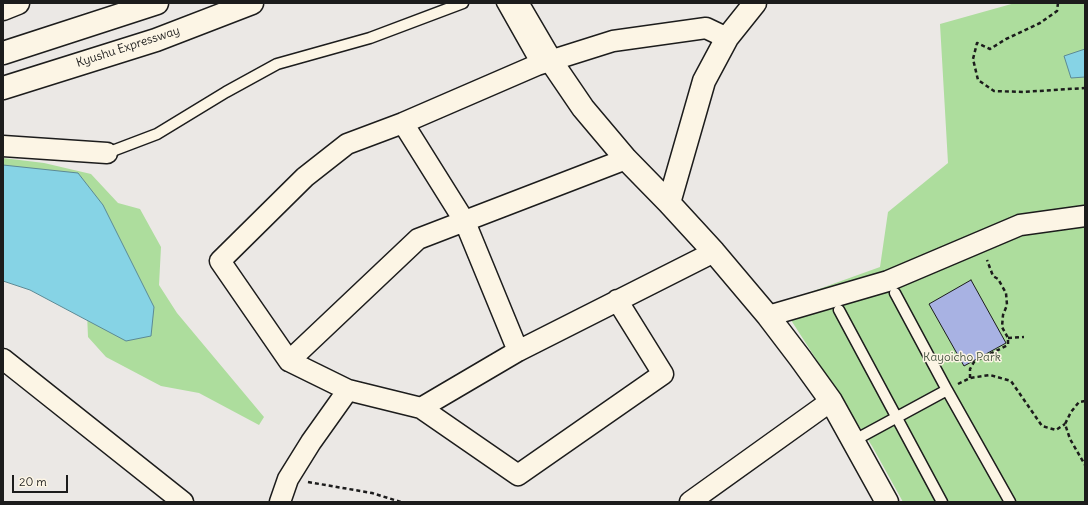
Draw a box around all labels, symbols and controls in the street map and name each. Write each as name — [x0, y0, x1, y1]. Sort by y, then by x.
street label: Kyushu Expressway — [74, 23, 182, 71]
park label: Kayoicho Park — [923, 351, 1001, 365]
scale bar — [14, 467, 70, 493]
text: 20 m — [19, 474, 47, 489]

